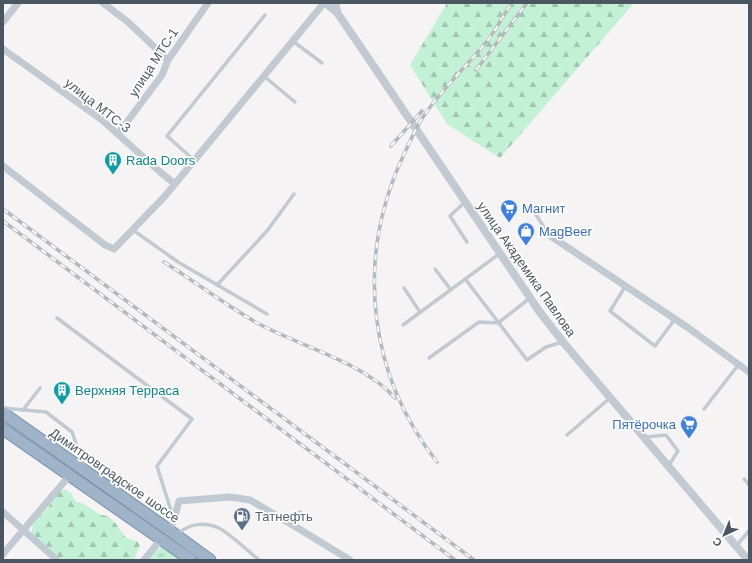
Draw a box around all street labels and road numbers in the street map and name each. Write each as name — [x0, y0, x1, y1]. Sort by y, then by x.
street label: улица МТС-1 — [126, 25, 181, 100]
street label: улица МТС-3 — [62, 75, 133, 136]
street label: улица Академика Павлова — [474, 199, 579, 340]
street label: Димитровградское шоссе — [47, 425, 182, 526]

